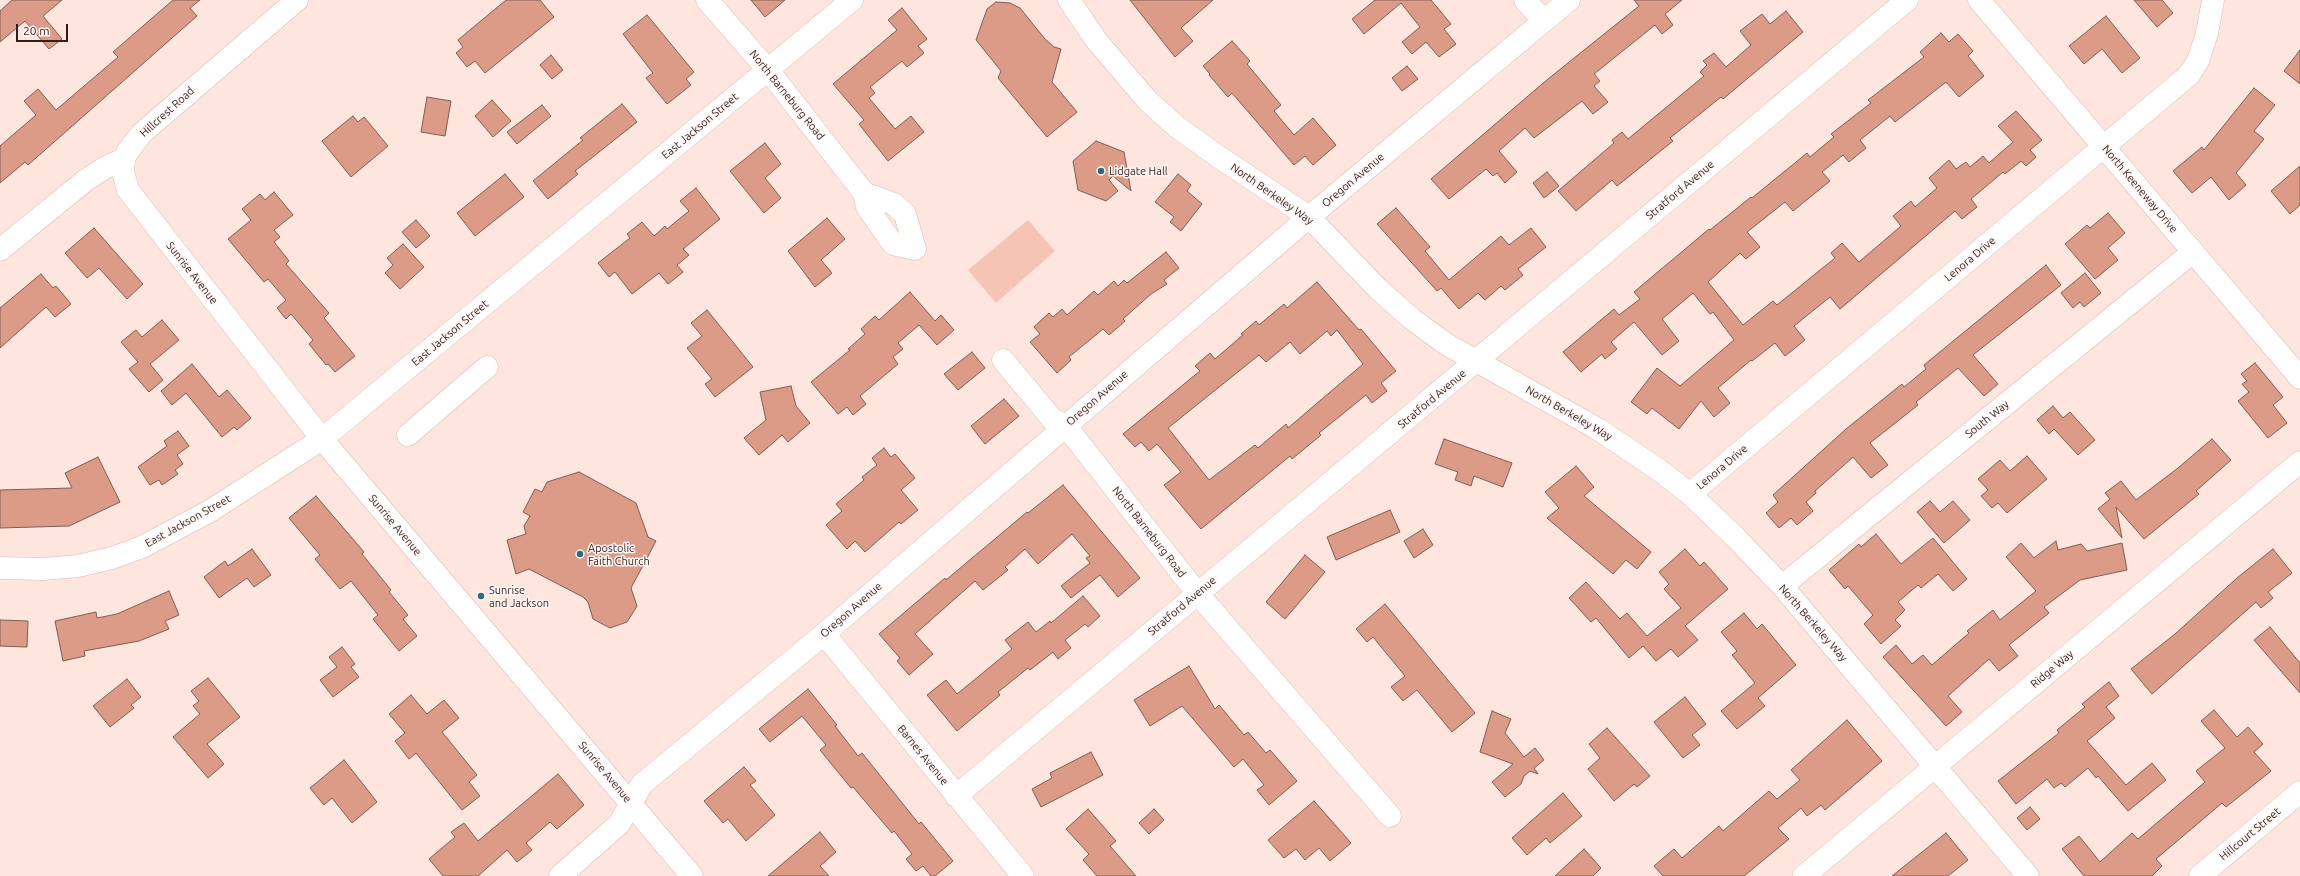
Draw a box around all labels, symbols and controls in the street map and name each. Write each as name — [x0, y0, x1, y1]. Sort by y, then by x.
scale bar — [18, 16, 70, 42]
text: 20 m — [23, 24, 50, 37]
street label: North Barneburg Road — [747, 47, 827, 143]
street label: Hillcrest Road — [137, 84, 197, 140]
street label: East Jackson Street — [659, 90, 741, 162]
street label: North Keeneway Drive — [2099, 142, 2181, 236]
street label: Oregon Avenue — [1319, 150, 1387, 210]
street label: Stratford Avenue — [1643, 158, 1717, 222]
street label: North Berkeley Way — [1228, 161, 1316, 227]
place label: Lidgate Hall — [1109, 164, 1168, 178]
marker: Lidgate Hall — [1096, 166, 1106, 176]
street label: Lenora Drive — [1942, 234, 1998, 284]
street label: Sunrise Avenue — [164, 239, 220, 307]
street label: East Jackson Street — [409, 297, 491, 369]
street label: Stratford Avenue — [1395, 367, 1469, 431]
street label: Oregon Avenue — [1063, 368, 1131, 428]
street label: North Berkeley Way — [1523, 383, 1615, 443]
street label: South Way — [1962, 397, 2012, 441]
street label: Lenora Drive — [1694, 442, 1750, 492]
street label: North Barneburg Road — [1109, 484, 1189, 580]
street label: East Jackson Street — [143, 492, 233, 550]
street label: Sunrise Avenue — [366, 492, 424, 558]
place label: Apostolic Faith Church — [588, 541, 650, 567]
marker: Apostolic Faith Church — [575, 549, 585, 559]
street label: Stratford Avenue — [1145, 574, 1219, 638]
street label: Oregon Avenue — [817, 580, 885, 640]
street label: North Berkeley Way — [1776, 582, 1850, 664]
place label: Sunrise and Jackson — [489, 583, 549, 609]
marker: Sunrise and Jackson — [476, 591, 486, 601]
street label: Ridge Way — [2028, 647, 2076, 691]
street label: Barnes Avenue — [895, 722, 951, 788]
street label: Sunrise Avenue — [576, 739, 634, 805]
street label: Hillcourt Street — [2217, 805, 2283, 863]

